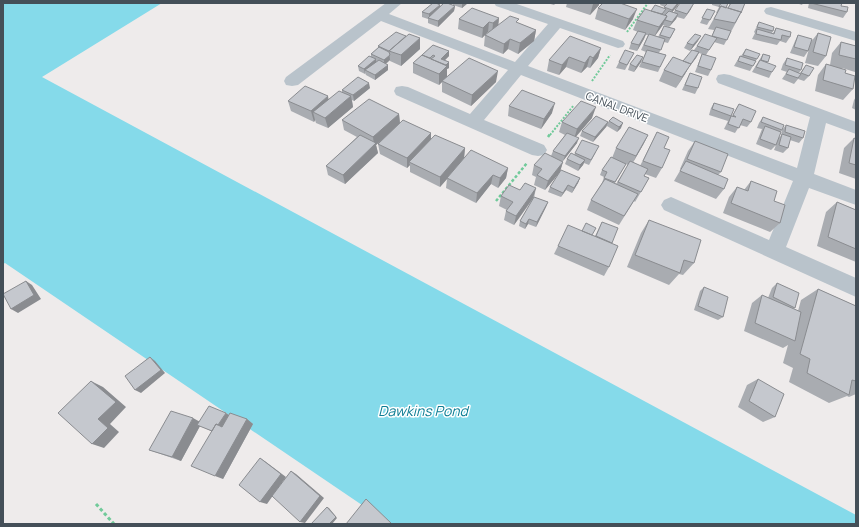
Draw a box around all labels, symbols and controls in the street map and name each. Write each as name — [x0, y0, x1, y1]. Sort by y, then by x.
street label: CANAL DRIVE — [584, 88, 651, 125]
water label: Dawkins Pond — [378, 401, 469, 420]

